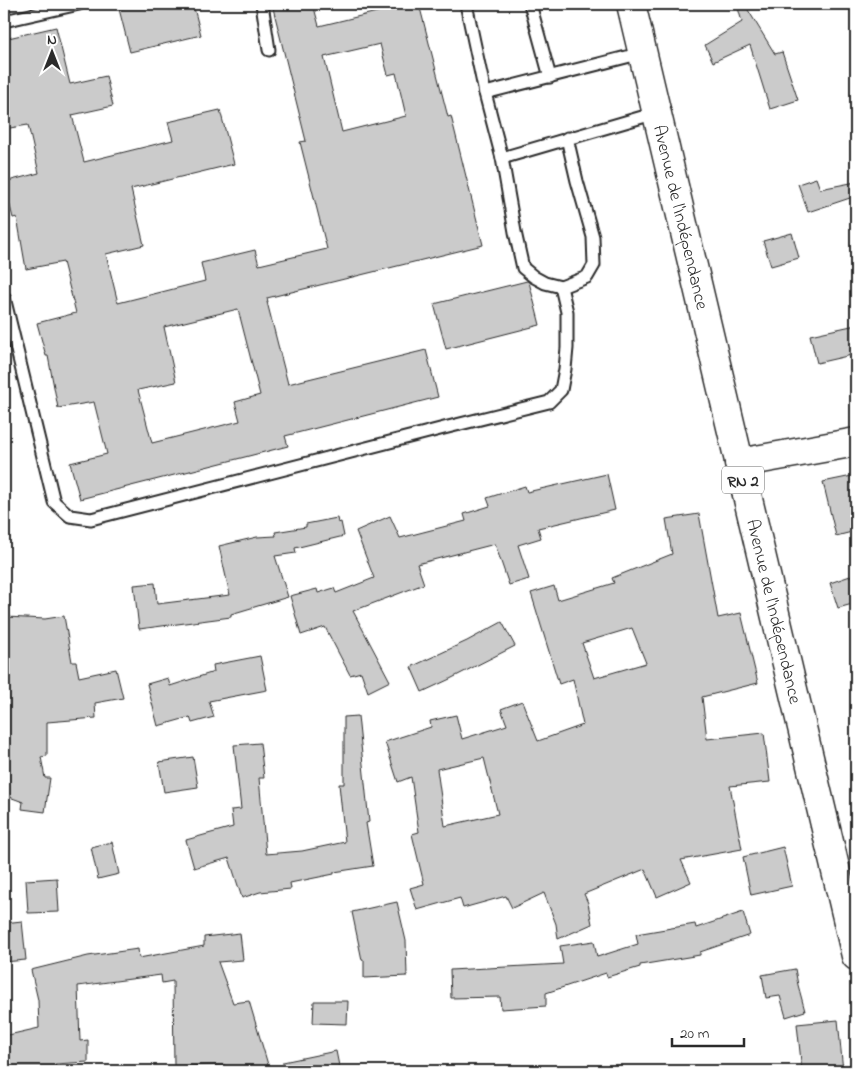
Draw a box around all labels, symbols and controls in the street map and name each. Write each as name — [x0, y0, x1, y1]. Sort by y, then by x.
north arrow — [28, 28, 78, 78]
text: N — [47, 30, 57, 51]
street label: Avenue de l'Indépendance — [645, 123, 714, 313]
road number: RN 2 — [722, 466, 764, 494]
street label: Avenue de l'Indépendance — [738, 517, 807, 708]
scale bar — [672, 1015, 745, 1047]
text: 20 m — [680, 1023, 710, 1045]

